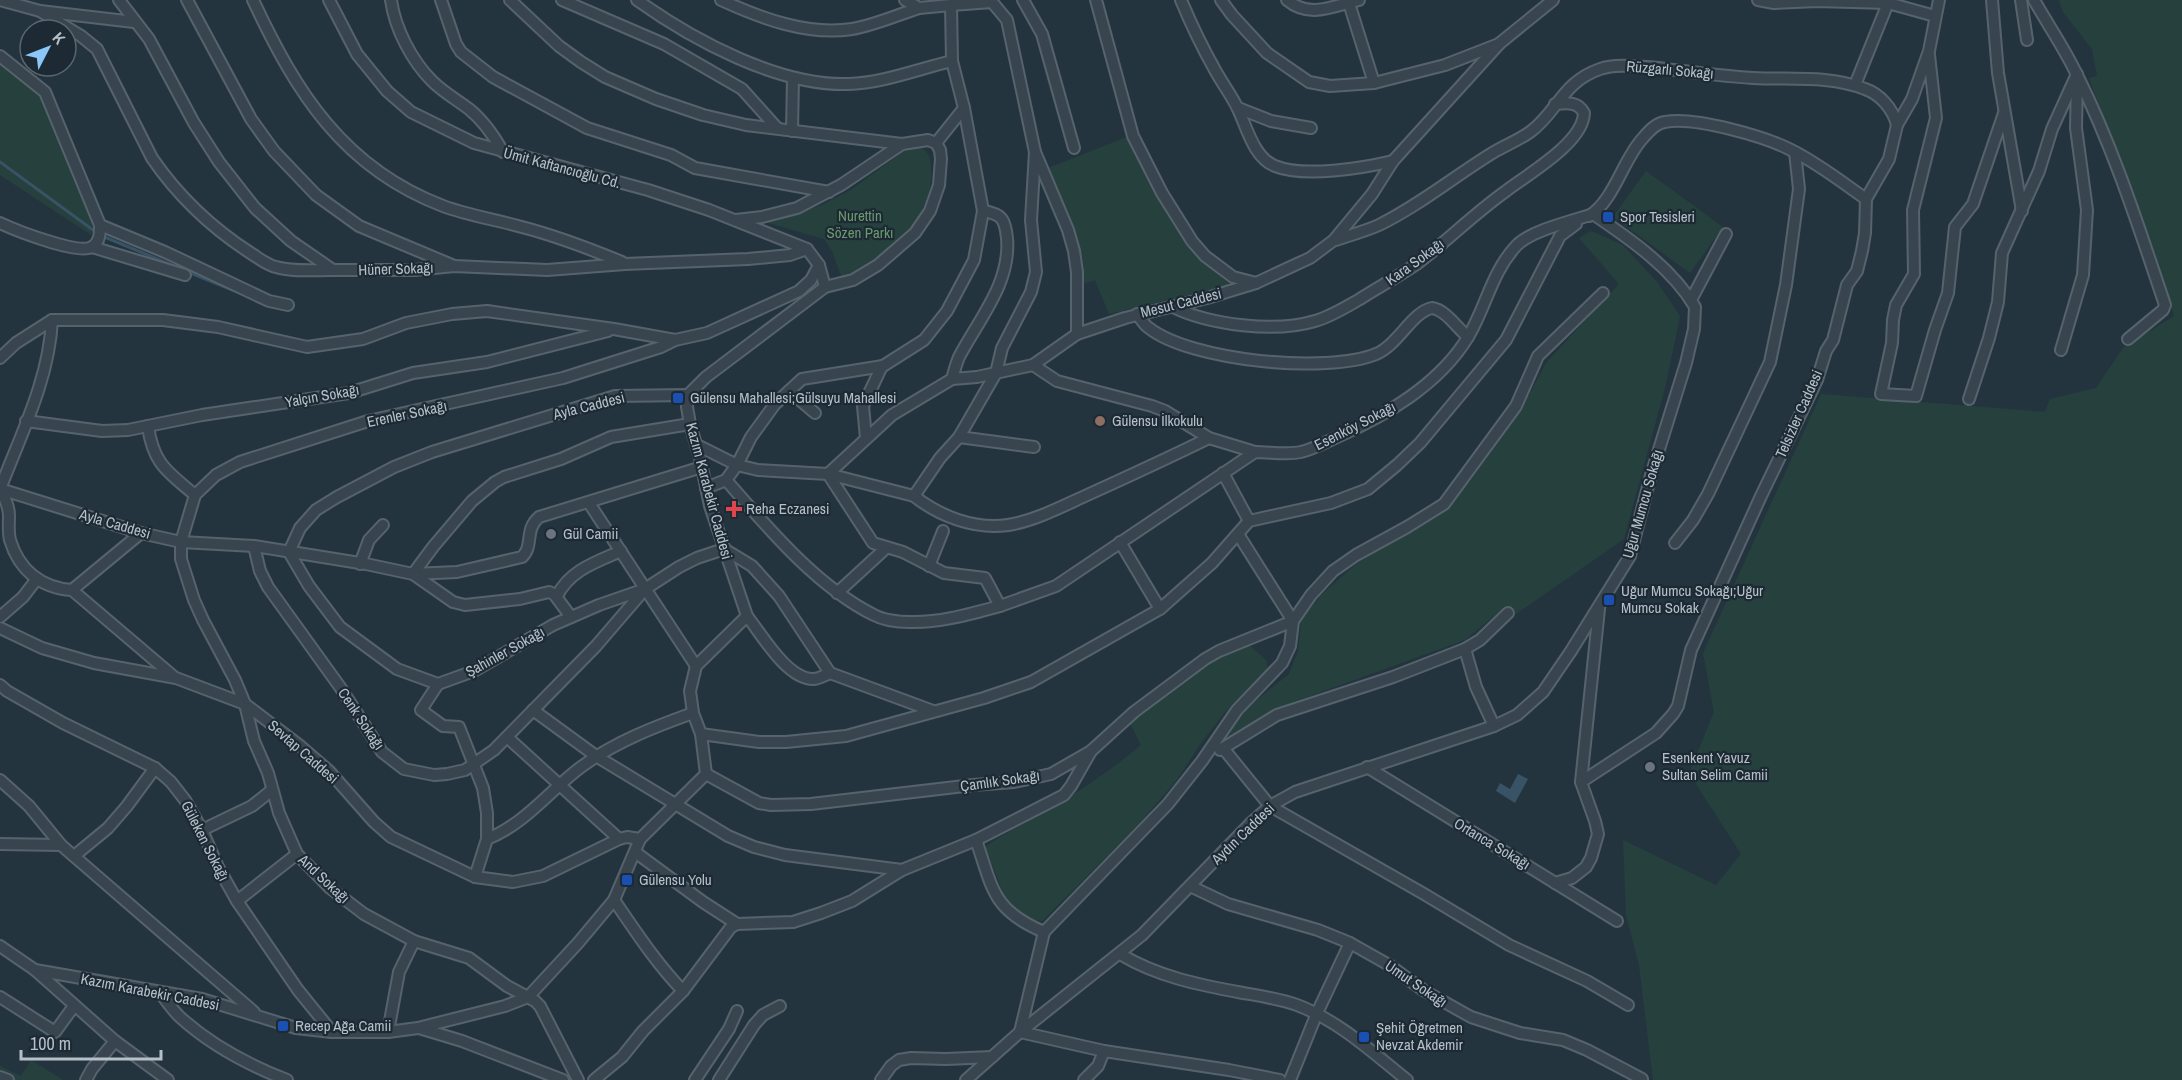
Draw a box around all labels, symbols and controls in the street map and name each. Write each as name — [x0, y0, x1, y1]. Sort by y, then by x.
north arrow — [18, 18, 78, 78]
text: K — [48, 27, 71, 49]
street label: Rüzgarlı Sokağı — [1626, 55, 1715, 84]
street label: Ümit Kaftancıoğlu Cd. — [501, 142, 623, 193]
park label: Nurettin Sözen Parkı — [826, 205, 894, 243]
place label: Spor Tesisleri — [1620, 206, 1695, 227]
marker: Spor Tesisleri — [1601, 210, 1615, 224]
street label: Kara Sokağı — [1381, 233, 1448, 290]
street label: Hüner Sokağı — [358, 257, 434, 280]
street label: Mesut Caddesi — [1138, 282, 1224, 323]
street label: Telsizler Caddesi — [1770, 366, 1827, 461]
street label: Yalçın Sokağı — [283, 379, 361, 412]
street label: Ayla Caddesi — [550, 387, 627, 425]
place label: Gülensu Mahallesi;Gülsuyu Mahallesi — [690, 387, 896, 408]
marker: Gülensu Mahallesi;Gülsuyu Mahallesi — [671, 391, 685, 405]
street label: Erenler Sokağı — [365, 395, 449, 432]
street label: Esenköy Sokağı — [1310, 396, 1399, 455]
place label: Gülensu İlkokulu — [1112, 410, 1203, 431]
marker: Gülensu İlkokulu — [1093, 414, 1107, 428]
street label: Kazım Karabekir Caddesi — [681, 420, 738, 562]
street label: Uğur Mumcu Sokağı — [1617, 447, 1668, 561]
place label: Reha Eczanesi — [746, 498, 829, 519]
marker: Reha Eczanesi — [727, 502, 741, 516]
street label: Ayla Caddesi — [76, 503, 153, 544]
place label: Gül Camii — [563, 523, 618, 544]
marker: Gül Camii — [544, 527, 558, 541]
place label: Uğur Mumcu Sokağı;Uğur Mumcu Sokak — [1621, 580, 1763, 618]
marker: Uğur Mumcu Sokağı;Uğur Mumcu Sokak — [1602, 593, 1616, 607]
street label: Şahinler Sokağı — [461, 621, 548, 682]
street label: Cenk Sokağı — [333, 684, 390, 754]
street label: Sevtap Caddesi — [263, 715, 343, 788]
place label: Esenkent Yavuz Sultan Selim Camii — [1662, 747, 1768, 785]
marker: Esenkent Yavuz Sultan Selim Camii — [1643, 760, 1657, 774]
street label: Çamlık Sokağı — [959, 765, 1041, 796]
street label: Güleken Sokağı — [176, 797, 235, 885]
street label: Aydın Caddesi — [1206, 798, 1279, 870]
street label: Ortanca Sokağı — [1450, 813, 1534, 875]
street label: And Sokağı — [293, 849, 355, 908]
place label: Gülensu Yolu — [639, 869, 712, 890]
marker: Gülensu Yolu — [620, 873, 634, 887]
street label: Umut Sokağı — [1381, 955, 1452, 1012]
street label: Kazım Karabekir Caddesi — [79, 968, 221, 1015]
place label: Recep Ağa Camii — [295, 1015, 391, 1036]
place label: Şehit Öğretmen Nevzat Akdemir — [1376, 1017, 1463, 1055]
marker: Recep Ağa Camii — [276, 1019, 290, 1033]
scale bar — [21, 1023, 160, 1061]
marker: Şehit Öğretmen Nevzat Akdemir — [1357, 1030, 1371, 1044]
text: 100 m — [30, 1031, 71, 1056]

